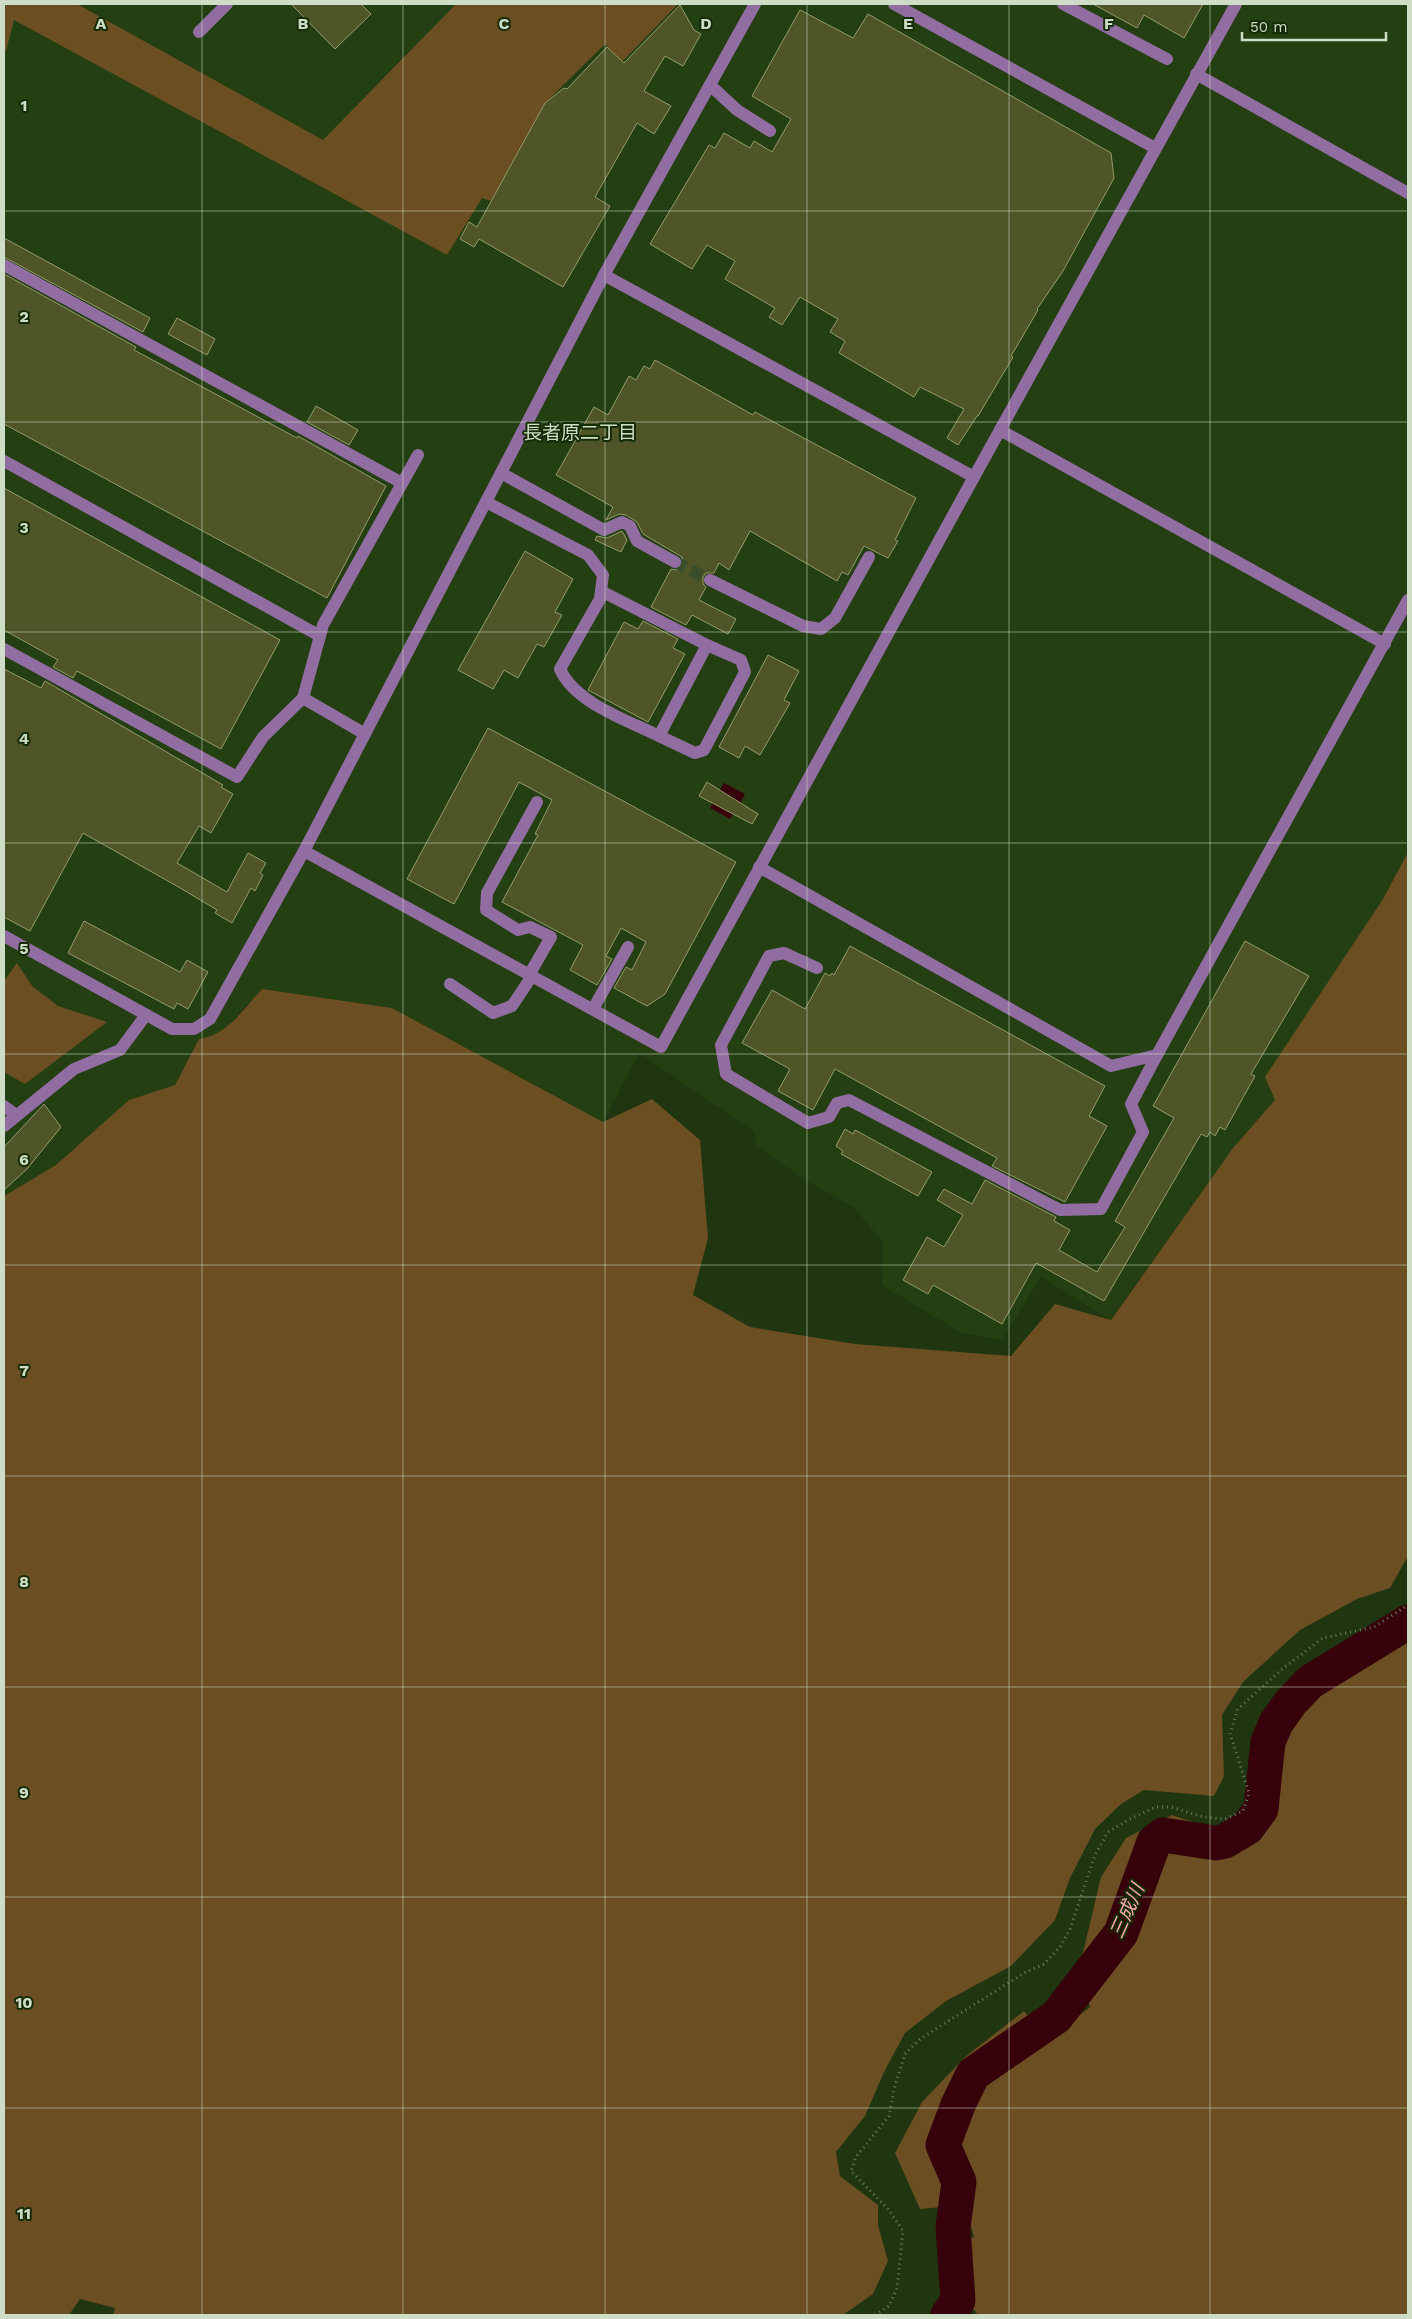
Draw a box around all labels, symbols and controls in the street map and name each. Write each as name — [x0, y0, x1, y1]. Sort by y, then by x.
scale bar — [1242, 10, 1386, 42]
text: A — [96, 14, 107, 33]
text: B — [298, 14, 309, 33]
text: C — [499, 14, 510, 33]
text: D — [700, 14, 712, 33]
text: E — [903, 14, 913, 33]
text: F — [1104, 14, 1114, 33]
text: 50 m — [1250, 18, 1287, 36]
text: 1 — [21, 96, 27, 115]
text: 2 — [19, 307, 29, 326]
district label: 長者原二丁目 — [523, 421, 637, 444]
text: 3 — [19, 518, 29, 537]
text: 4 — [19, 729, 29, 748]
text: 5 — [19, 939, 29, 958]
text: 6 — [19, 1150, 29, 1169]
text: 7 — [19, 1361, 29, 1380]
text: 8 — [19, 1572, 29, 1591]
text: 9 — [19, 1783, 29, 1802]
water label: 三成川 — [1105, 1878, 1150, 1942]
text: 10 — [15, 1993, 33, 2012]
text: 11 — [17, 2204, 31, 2223]

